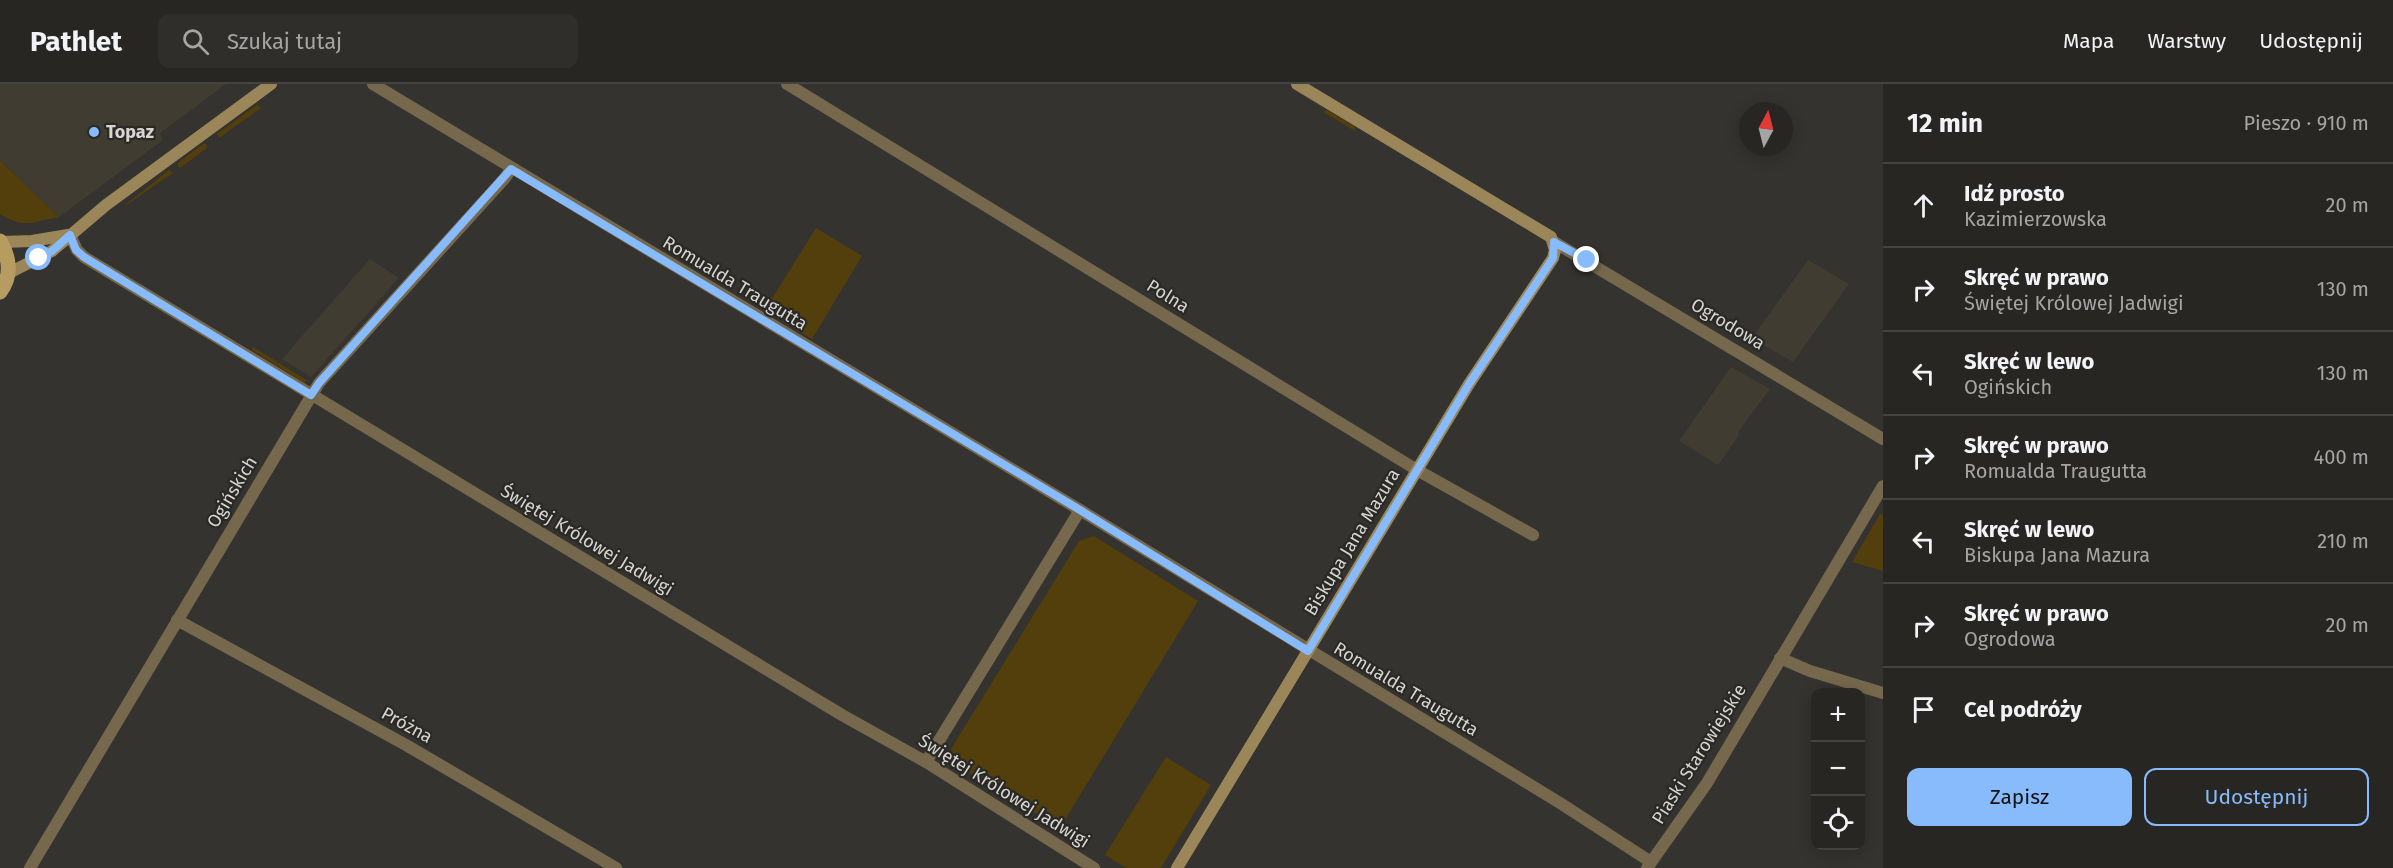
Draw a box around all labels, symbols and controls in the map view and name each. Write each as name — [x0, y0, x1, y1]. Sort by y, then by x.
search box — [158, 14, 578, 68]
text: Pathlet — [30, 25, 122, 58]
icon: search — [179, 25, 212, 58]
text: Szukaj tutaj — [227, 28, 342, 55]
text: Mapa — [2063, 28, 2114, 54]
text: Warstwy — [2147, 28, 2226, 54]
text: Udostępnij — [2259, 28, 2363, 54]
north arrow — [1739, 102, 1793, 156]
text: 12 min — [1907, 108, 1983, 139]
text: Pieszo · 910 m — [2243, 111, 2369, 135]
place label: Topaz — [106, 121, 154, 143]
marker: Topaz — [87, 125, 101, 139]
text: Idź prosto — [1964, 180, 2065, 207]
icon: ahead — [1907, 189, 1940, 222]
text: 20 m — [2326, 193, 2369, 217]
text: Kazimierzowska — [1964, 207, 2107, 231]
street label: Romualda Traugutta — [659, 231, 811, 335]
route start — [25, 244, 51, 270]
route end — [1573, 246, 1599, 272]
text: Skręć w prawo — [1964, 264, 2109, 291]
icon: right — [1907, 273, 1940, 306]
street label: Polna — [1143, 274, 1193, 318]
text: 130 m — [2317, 277, 2369, 301]
text: Świętej Królowej Jadwigi — [1964, 291, 2184, 315]
street label: Ogrodowa — [1687, 293, 1769, 355]
text: Skręć w lewo — [1964, 348, 2094, 375]
icon: left — [1907, 357, 1940, 390]
text: 130 m — [2317, 361, 2369, 385]
text: Ogińskich — [1964, 375, 2052, 399]
text: Skręć w prawo — [1964, 432, 2109, 459]
icon: right — [1907, 441, 1940, 474]
text: 400 m — [2314, 445, 2369, 469]
street label: Ogińskich — [202, 452, 262, 532]
text: Romualda Traugutta — [1964, 459, 2147, 483]
street label: Biskupa Jana Mazura — [1299, 465, 1405, 619]
street label: Świętej Królowej Jadwigi — [497, 479, 678, 600]
text: Skręć w lewo — [1964, 516, 2094, 543]
icon: left — [1907, 525, 1940, 558]
text: 210 m — [2317, 529, 2369, 553]
text: Biskupa Jana Mazura — [1964, 543, 2150, 567]
text: Skręć w prawo — [1964, 600, 2109, 627]
icon: right — [1907, 609, 1940, 642]
text: 20 m — [2326, 613, 2369, 637]
text: Ogrodowa — [1964, 627, 2056, 651]
street label: Romualda Traugutta — [1330, 637, 1482, 741]
street label: Piaski Starowiejskie — [1647, 680, 1751, 828]
map controls — [1811, 688, 1865, 850]
button: + — [1811, 688, 1865, 742]
icon: arrive — [1907, 693, 1940, 726]
text: Cel podróży — [1964, 696, 2082, 723]
street label: Próżna — [378, 702, 436, 748]
street label: Świętej Królowej Jadwigi — [914, 728, 1094, 853]
button: − — [1811, 742, 1865, 796]
button: Zapisz — [1907, 768, 2132, 826]
button: Udostępnij — [2144, 768, 2369, 826]
button: locate — [1811, 796, 1865, 850]

